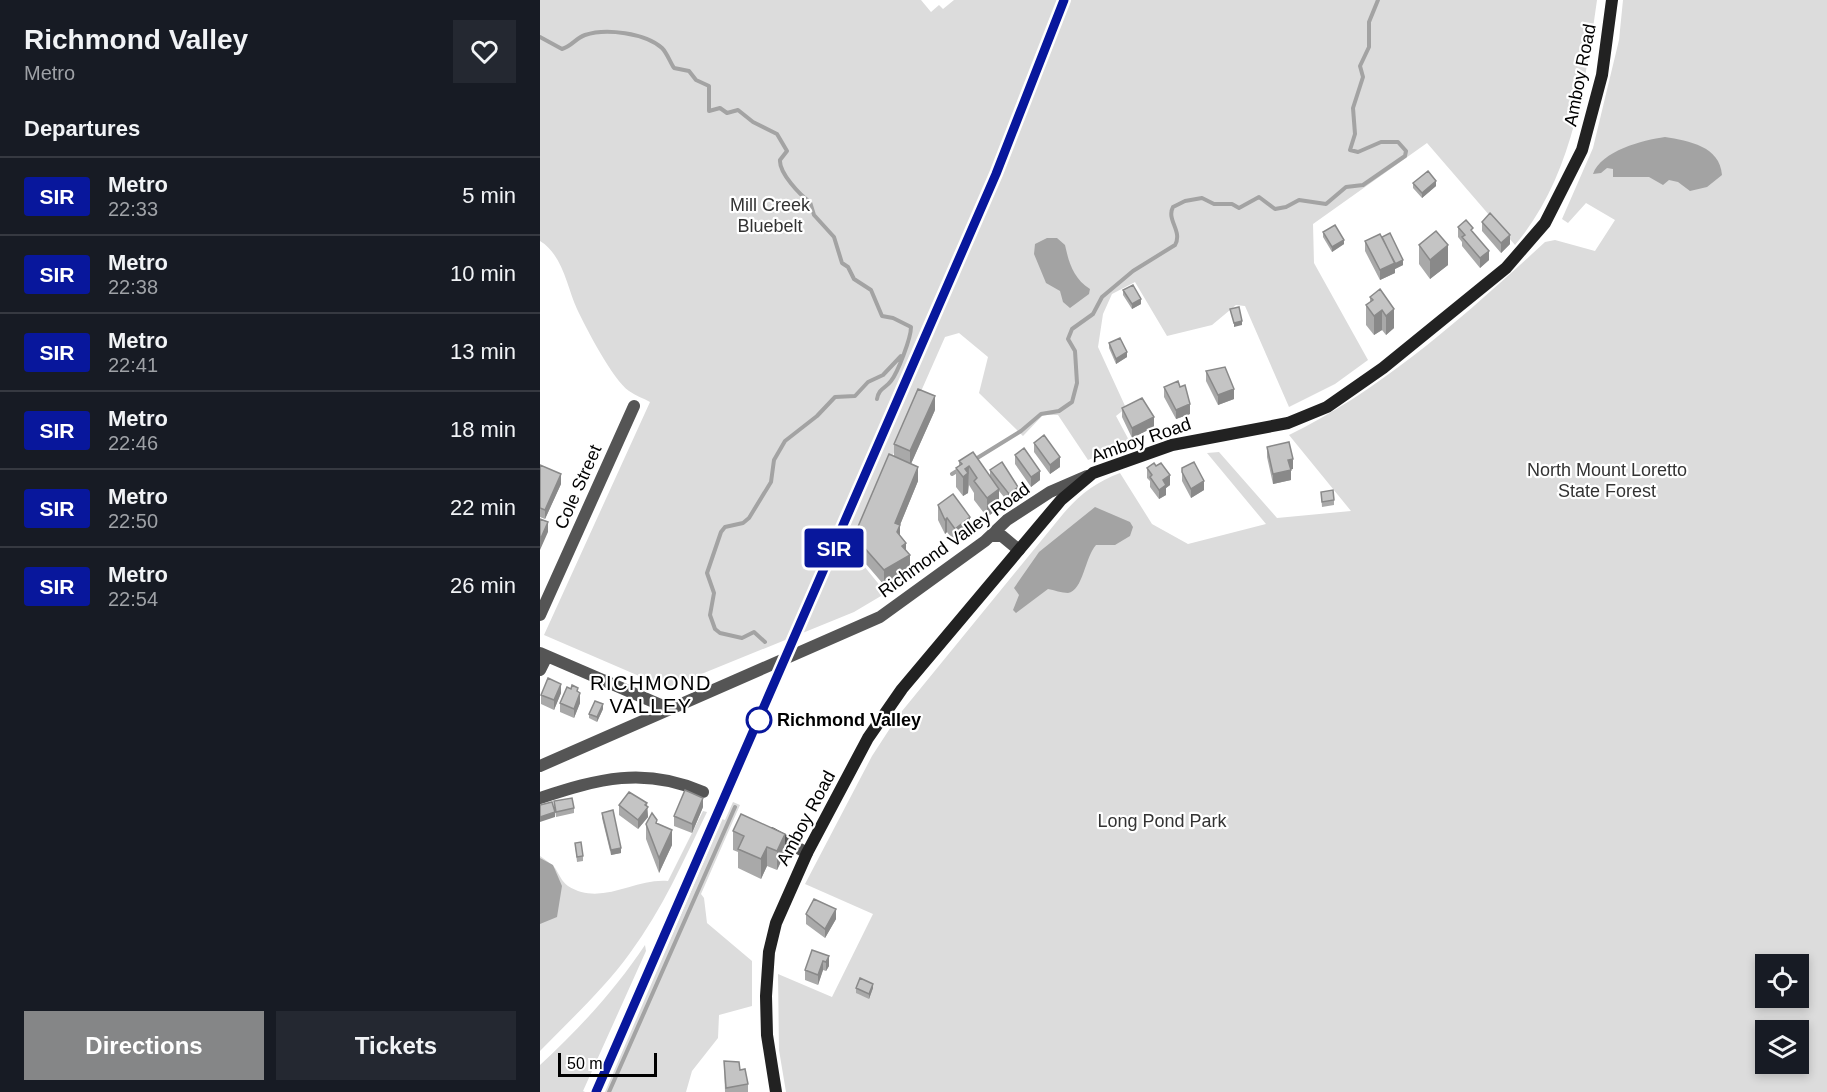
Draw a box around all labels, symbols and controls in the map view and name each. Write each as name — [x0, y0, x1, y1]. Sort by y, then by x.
button: heart — [453, 20, 516, 83]
street label: Amboy Road — [1560, 22, 1600, 128]
text: Richmond Valley — [24, 24, 248, 55]
text: Metro — [24, 62, 75, 84]
text: Departures — [24, 116, 140, 141]
text: Metro — [108, 172, 168, 197]
text: 5 min — [462, 183, 516, 208]
text: SIR — [39, 185, 75, 208]
park label: Mill Creek Bluebelt — [730, 195, 811, 236]
text: 22:33 — [108, 198, 158, 220]
text: Metro — [108, 250, 168, 275]
text: 10 min — [450, 261, 516, 286]
text: SIR — [39, 263, 75, 286]
text: 22:38 — [108, 276, 158, 298]
text: Metro — [108, 328, 168, 353]
text: 13 min — [450, 339, 516, 364]
text: SIR — [39, 341, 75, 364]
text: 22:41 — [108, 354, 158, 376]
text: Metro — [108, 406, 168, 431]
street label: Amboy Road — [1089, 414, 1193, 466]
text: 18 min — [450, 417, 516, 442]
text: SIR — [39, 419, 75, 442]
text: 22:46 — [108, 432, 158, 454]
street label: Cole Street — [551, 442, 605, 532]
park label: North Mount Loretto State Forest — [1527, 460, 1687, 501]
street label: Richmond Valley Road — [875, 478, 1033, 602]
text: Metro — [108, 484, 168, 509]
text: 22 min — [450, 495, 516, 520]
text: SIR — [39, 497, 75, 520]
text: 22:50 — [108, 510, 158, 532]
line badge: SIR — [800, 528, 868, 568]
text: SIR — [816, 537, 852, 560]
text: Metro — [108, 562, 168, 587]
text: 26 min — [450, 573, 516, 598]
text: SIR — [39, 575, 75, 598]
text: 22:54 — [108, 588, 158, 610]
district label: RICHMOND VALLEY — [590, 672, 712, 717]
marker: Richmond Valley — [746, 707, 772, 733]
place label: Richmond Valley — [777, 710, 921, 730]
street label: Amboy Road — [773, 767, 839, 869]
park label: Long Pond Park — [1097, 811, 1228, 831]
map controls — [1755, 954, 1809, 1074]
button: locate — [1755, 954, 1809, 1008]
button: Directions — [24, 1011, 264, 1080]
button: Tickets — [276, 1011, 516, 1080]
button: layers — [1755, 1020, 1809, 1074]
scale bar — [558, 1050, 657, 1078]
text: 50 m — [567, 1055, 603, 1072]

